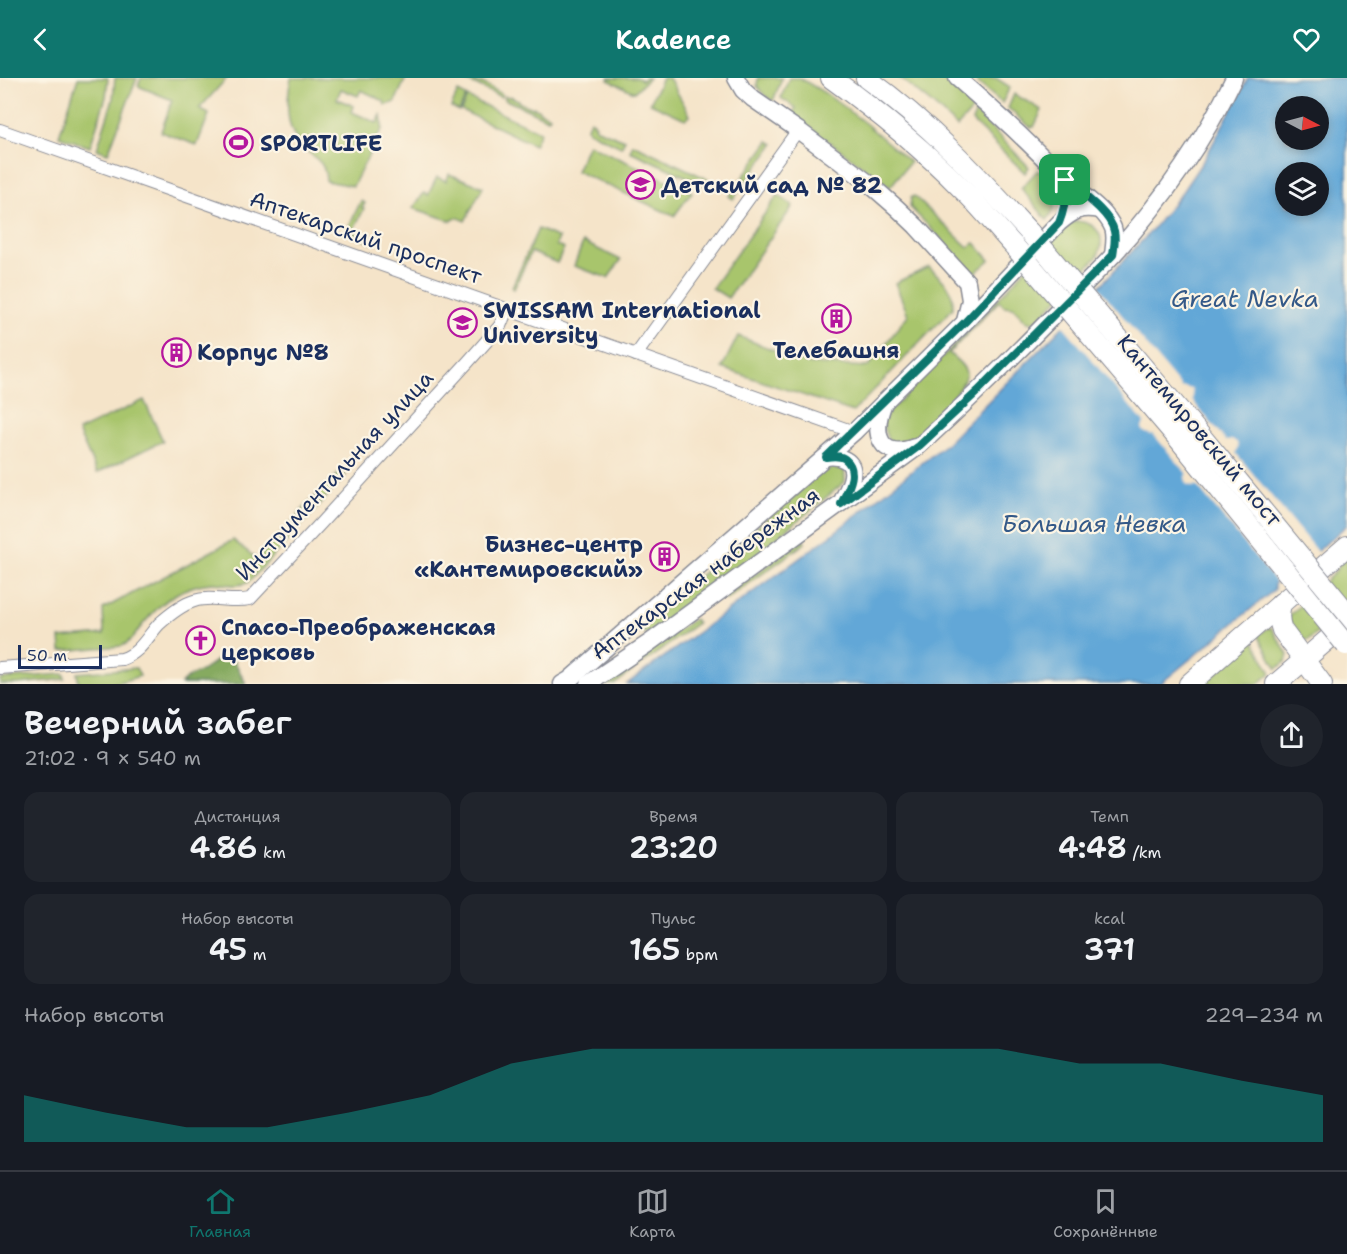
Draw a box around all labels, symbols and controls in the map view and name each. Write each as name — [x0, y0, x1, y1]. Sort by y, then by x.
text: Kadence — [615, 21, 732, 58]
icon: back — [24, 23, 57, 56]
icon: heart — [1290, 23, 1323, 56]
north arrow — [1275, 96, 1329, 150]
map controls — [1275, 96, 1329, 216]
sports icon: SPORTLIFE — [223, 127, 255, 159]
place label: SPORTLIFE — [260, 129, 382, 158]
pin — [1039, 154, 1090, 205]
button: layers — [1275, 162, 1329, 216]
icon: arrive — [1048, 163, 1081, 196]
school or university icon: Детский сад № 82 — [624, 169, 656, 201]
place label: Детский сад № 82 — [661, 171, 882, 200]
street label: Аптекарский проспект — [246, 184, 486, 291]
water label: Great Nevka — [1171, 283, 1319, 315]
place label: SWISSAM International University — [483, 296, 761, 350]
building icon: Телебашня — [820, 302, 852, 334]
school or university icon: SWISSAM International University — [446, 307, 478, 339]
street label: Кантемировский мост — [1111, 328, 1289, 533]
building icon: Корпус №8 — [160, 336, 192, 368]
place label: Телебашня — [772, 336, 900, 365]
place label: Корпус №8 — [197, 338, 329, 367]
street label: Инструментальная улица — [229, 364, 440, 587]
street label: Аптекарская набережная — [585, 481, 825, 666]
water label: Большая Невка — [1002, 508, 1186, 540]
place label: Бизнес-центр «Кантемировский» — [414, 530, 643, 584]
building icon: Бизнес-центр «Кантемировский» — [648, 541, 680, 573]
place label: Спасо-Преображенская церковь — [221, 613, 496, 667]
church icon: Спасо-Преображенская церковь — [184, 624, 216, 656]
scale bar — [18, 642, 102, 670]
text: 50 m — [27, 645, 67, 666]
text: Вечерний забег — [24, 700, 292, 745]
button: share — [1260, 704, 1323, 767]
text: 21:02 · 9 × 540 m — [24, 745, 201, 771]
text: Дистанция — [195, 806, 280, 827]
text: Время — [649, 806, 698, 827]
text: Темп — [1090, 806, 1129, 827]
text: 4.86 — [189, 827, 258, 868]
text: 23:20 — [629, 827, 718, 868]
text: 4:48 — [1058, 827, 1127, 868]
text: km — [258, 842, 286, 863]
text: /km — [1127, 842, 1161, 863]
text: Набор высоты — [181, 908, 294, 929]
text: Пульс — [651, 908, 696, 929]
text: kcal — [1094, 908, 1125, 929]
text: 45 — [209, 929, 247, 970]
text: 165 — [629, 929, 680, 970]
text: 371 — [1083, 929, 1136, 970]
text: m — [247, 944, 266, 965]
text: bpm — [680, 944, 718, 965]
text: Набор высоты — [24, 1002, 164, 1028]
text: 229–234 m — [1205, 1002, 1323, 1028]
tab: Главная — [189, 1185, 251, 1242]
tab: Карта — [629, 1185, 675, 1242]
tab: Сохранённые — [1053, 1185, 1158, 1242]

